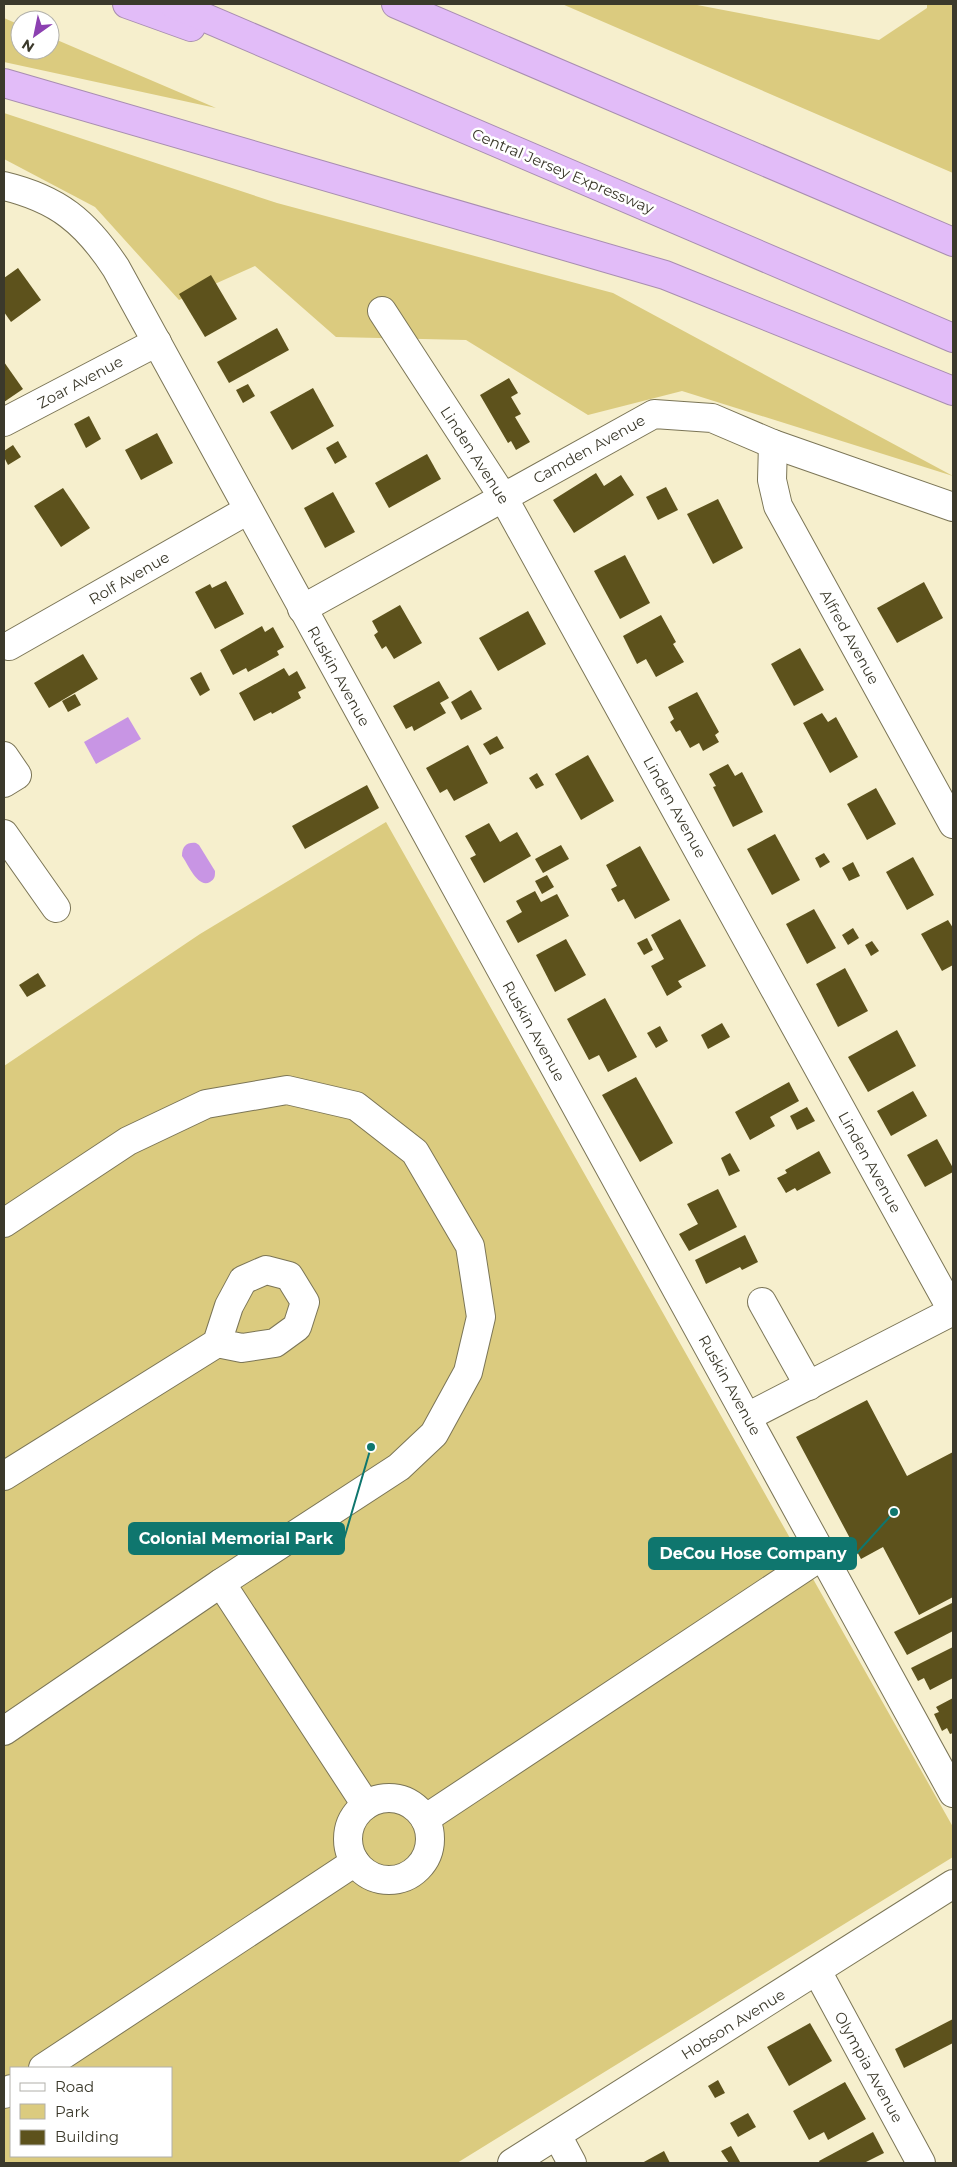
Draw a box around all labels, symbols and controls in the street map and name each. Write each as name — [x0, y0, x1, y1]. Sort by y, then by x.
north arrow — [10, 10, 60, 60]
text: N — [18, 35, 38, 57]
street label: Central Jersey Expressway — [469, 124, 658, 218]
street label: Zoar Avenue — [34, 351, 126, 413]
street label: Linden Avenue — [436, 402, 514, 508]
street label: Camden Avenue — [530, 410, 648, 488]
street label: Rolf Avenue — [85, 547, 173, 609]
street label: Alfred Avenue — [816, 586, 884, 688]
street label: Ruskin Avenue — [304, 622, 374, 730]
street label: Linden Avenue — [639, 753, 711, 861]
street label: Ruskin Avenue — [499, 977, 569, 1085]
street label: Linden Avenue — [834, 1108, 906, 1216]
street label: Ruskin Avenue — [695, 1331, 765, 1439]
callout: Colonial Memorial Park — [129, 1523, 344, 1554]
text: Colonial Memorial Park — [139, 1529, 334, 1548]
callout: DeCou Hose Company — [649, 1538, 856, 1569]
text: DeCou Hose Company — [660, 1544, 847, 1563]
street label: Hobson Avenue — [677, 1984, 789, 2064]
street label: Olympia Avenue — [831, 2008, 907, 2126]
legend — [10, 2067, 172, 2157]
text: Road — [55, 2077, 94, 2096]
text: Park — [55, 2102, 89, 2121]
text: Building — [55, 2127, 119, 2146]

